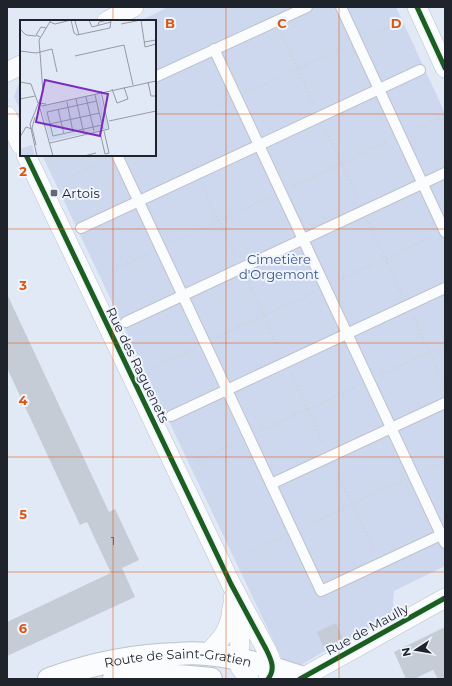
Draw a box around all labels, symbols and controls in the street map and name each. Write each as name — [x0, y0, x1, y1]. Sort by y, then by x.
text: B — [165, 15, 175, 31]
text: C — [277, 15, 287, 31]
text: D — [391, 15, 402, 31]
inset map — [20, 20, 156, 156]
text: 2 — [19, 163, 27, 179]
place label: Artois — [62, 185, 100, 201]
marker: Artois — [49, 188, 59, 198]
park label: Cimetière d'Orgemont — [239, 251, 319, 282]
text: 3 — [18, 277, 27, 293]
street label: Rue des Raguenets — [103, 305, 173, 425]
text: 4 — [19, 392, 28, 408]
text: 5 — [19, 506, 27, 522]
house number: 1 — [111, 534, 115, 548]
street label: Rue de Maully — [323, 599, 412, 658]
text: 6 — [19, 620, 28, 636]
north arrow — [396, 630, 436, 670]
street label: Route de Saint-Gratien — [103, 645, 254, 671]
text: N — [398, 646, 414, 658]

